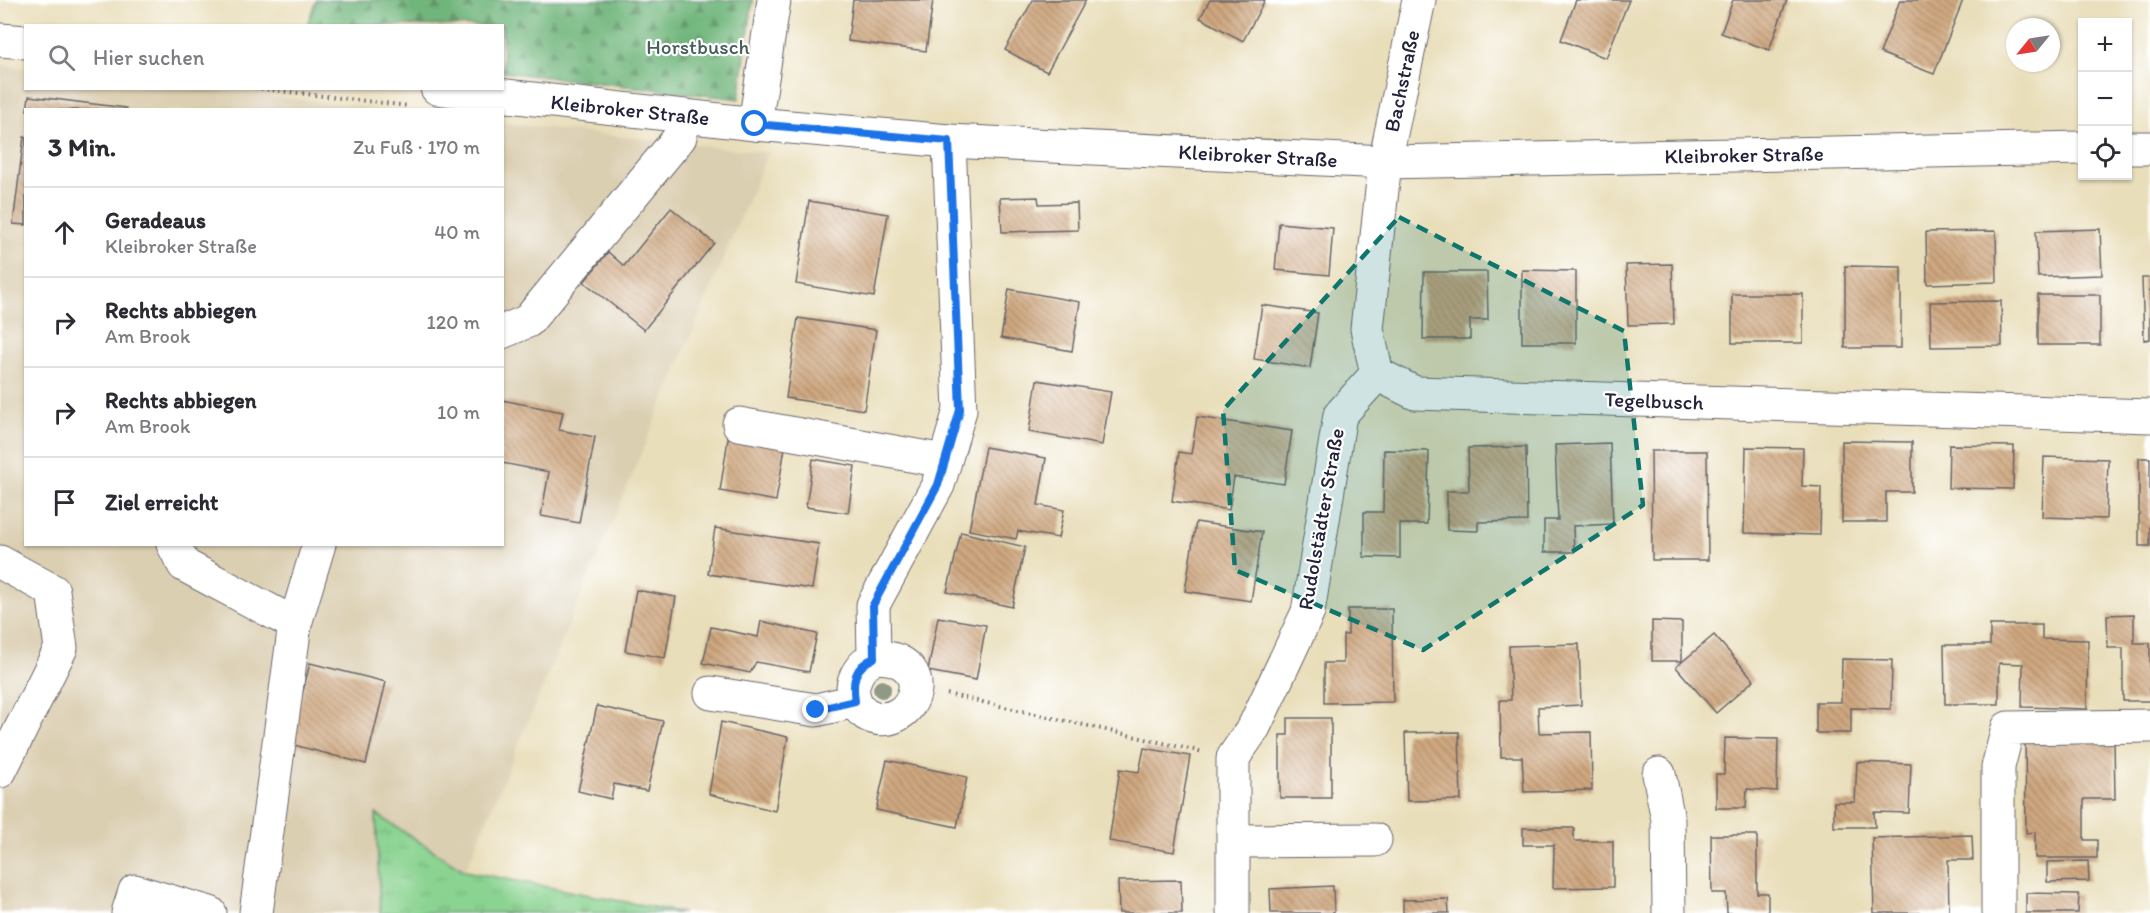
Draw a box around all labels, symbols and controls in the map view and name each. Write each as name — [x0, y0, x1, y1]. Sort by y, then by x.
north arrow — [2006, 18, 2060, 72]
map controls — [2078, 18, 2132, 180]
button: + — [2078, 18, 2132, 72]
search box — [24, 24, 504, 90]
street label: Bachstraße — [1379, 28, 1425, 134]
park label: Horstbusch — [646, 34, 751, 59]
icon: search — [45, 41, 78, 74]
text: Hier suchen — [93, 44, 204, 71]
button: − — [2078, 72, 2132, 126]
street label: Kleibroker Straße — [549, 89, 711, 130]
route start — [741, 110, 767, 136]
button: locate — [2078, 126, 2132, 180]
text: 3 Min. — [48, 131, 116, 163]
text: Zu Fuß · 170 m — [353, 135, 480, 159]
street label: Kleibroker Straße — [1178, 139, 1338, 172]
street label: Kleibroker Straße — [1664, 141, 1824, 168]
text: Geradeaus — [105, 207, 206, 234]
icon: ahead — [48, 216, 81, 249]
text: 40 m — [434, 220, 480, 244]
text: Kleibroker Straße — [105, 234, 257, 258]
text: Rechts abbiegen — [105, 297, 257, 324]
icon: right — [48, 306, 81, 339]
text: 120 m — [427, 310, 480, 334]
text: Am Brook — [105, 324, 190, 348]
street label: Tegelbusch — [1604, 386, 1704, 415]
text: Rechts abbiegen — [105, 387, 257, 414]
icon: right — [48, 396, 81, 429]
text: 10 m — [437, 400, 480, 424]
text: Am Brook — [105, 414, 190, 438]
street label: Rudolstädter Straße — [1292, 426, 1349, 612]
icon: arrive — [48, 486, 81, 519]
text: Ziel erreicht — [105, 489, 218, 516]
route end — [802, 696, 828, 722]

